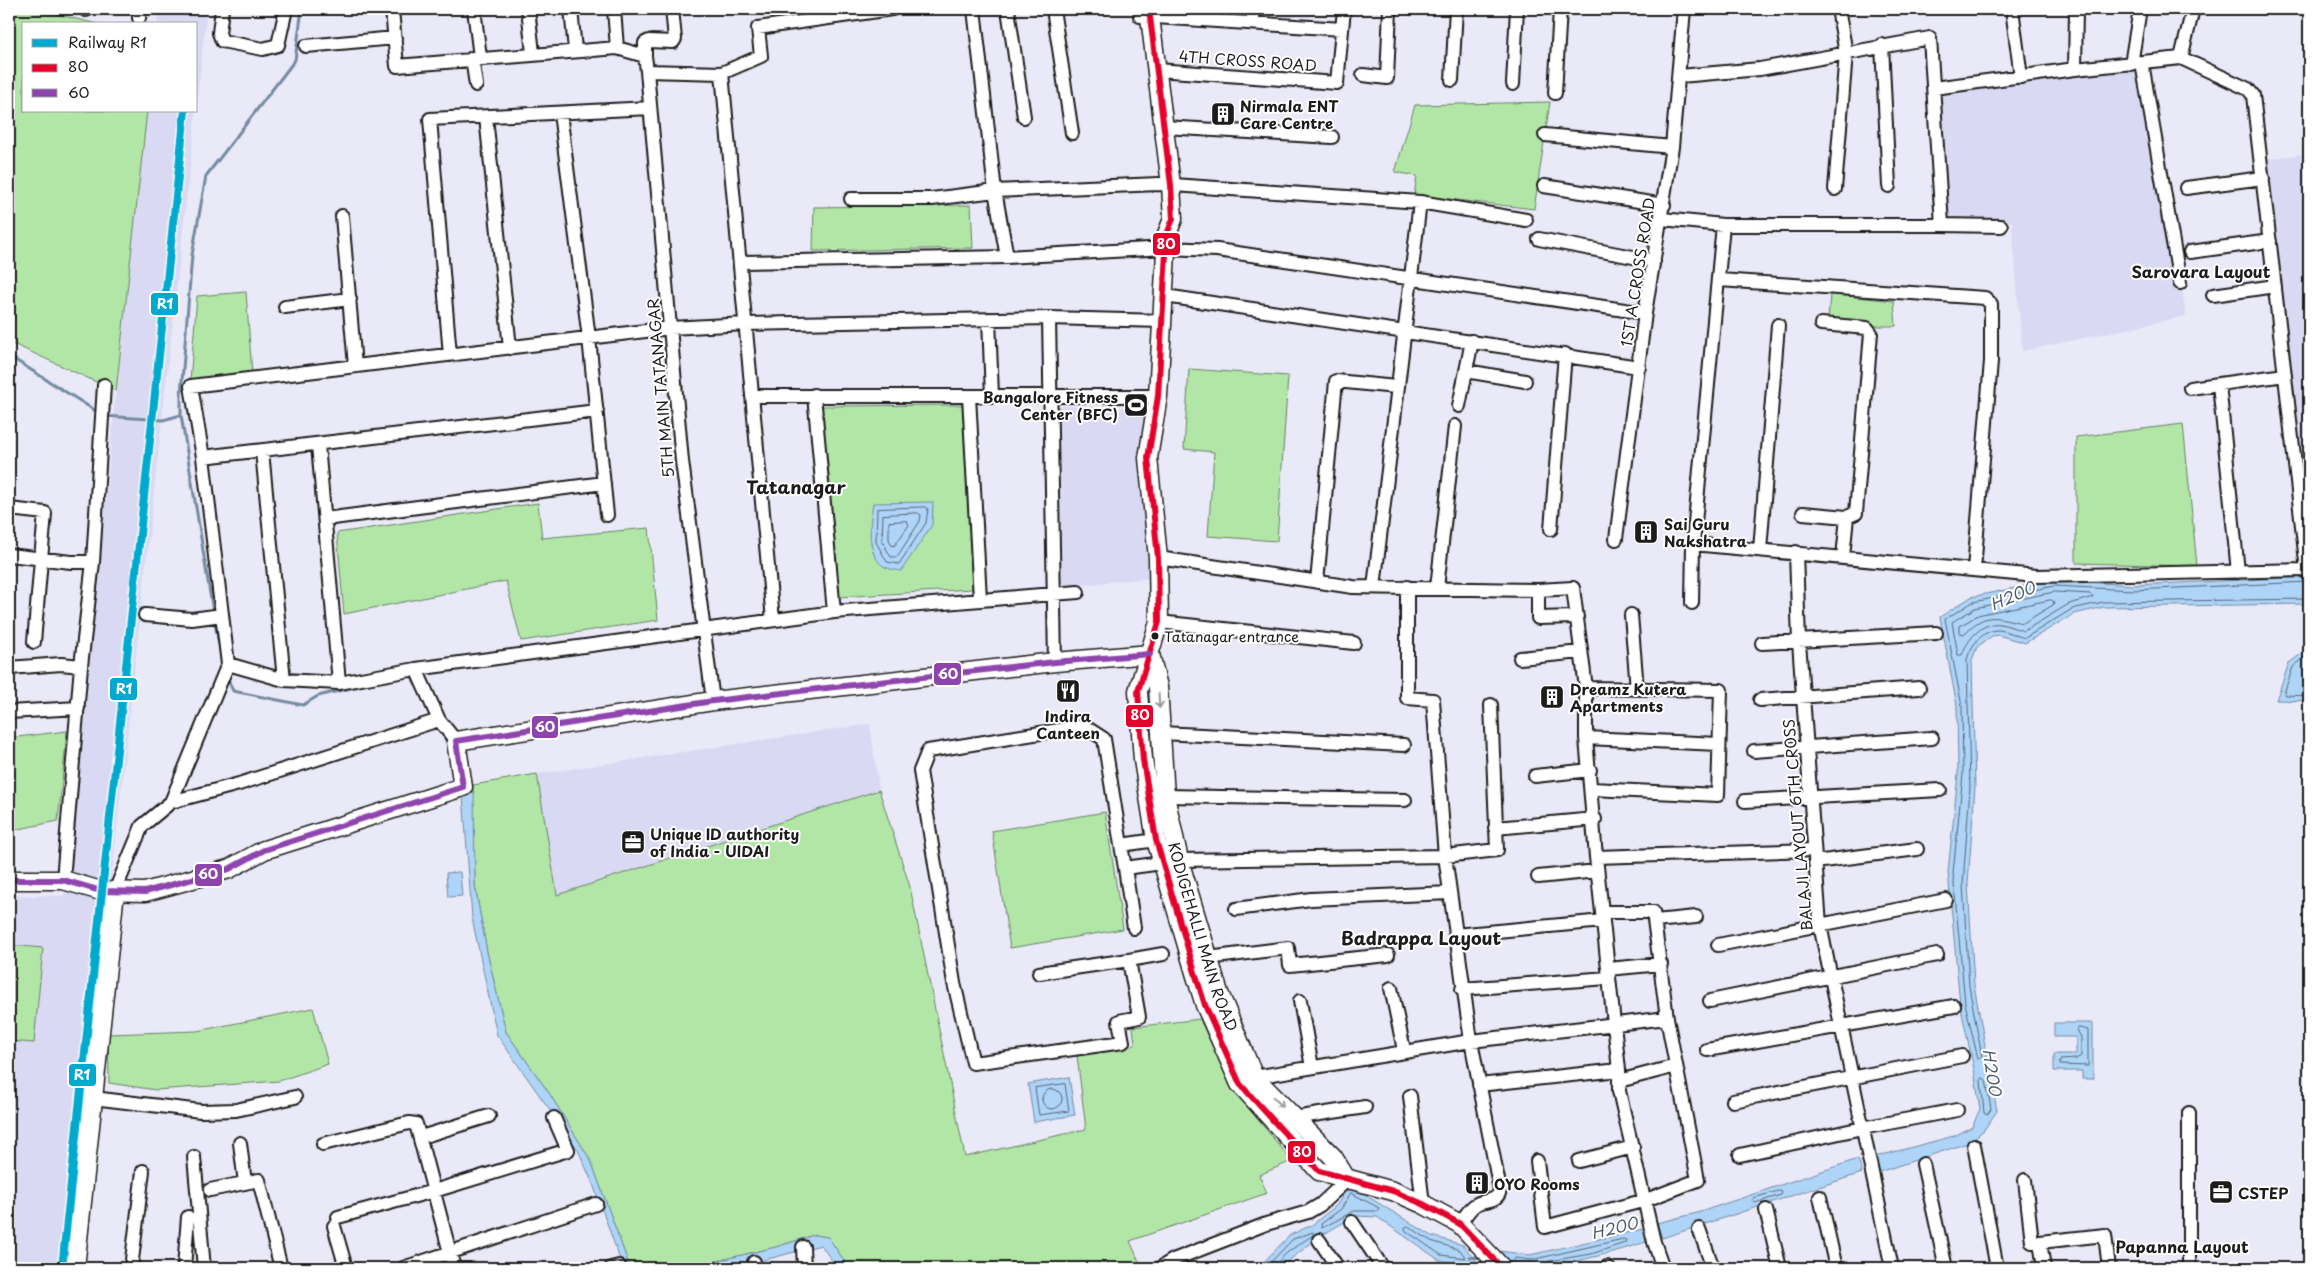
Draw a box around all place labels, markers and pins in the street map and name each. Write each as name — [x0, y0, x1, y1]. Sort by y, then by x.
place label: Nirmala ENT Care Centre — [1240, 94, 1339, 134]
building icon: Nirmala ENT Care Centre — [1210, 101, 1236, 127]
place label: Bangalore Fitness Center (BFC) — [983, 385, 1118, 425]
sports icon: Bangalore Fitness Center (BFC) — [1123, 392, 1149, 418]
place label: Sai Guru Nakshatra — [1664, 512, 1748, 552]
building icon: Sai Guru Nakshatra — [1633, 519, 1659, 545]
place label: Tatanagar entrance — [1164, 626, 1299, 647]
marker: Tatanagar entrance — [1150, 631, 1160, 641]
place label: Dreamz Kutera Apartments — [1570, 677, 1687, 717]
restaurant icon: Indira Canteen — [1055, 678, 1081, 704]
building icon: Dreamz Kutera Apartments — [1539, 684, 1565, 710]
place label: Indira Canteen — [1036, 704, 1100, 744]
place label: Unique ID authority of India - UIDAI — [650, 822, 799, 862]
office icon: Unique ID authority of India - UIDAI — [620, 829, 646, 855]
building icon: OYO Rooms — [1464, 1170, 1490, 1196]
place label: OYO Rooms — [1494, 1172, 1579, 1195]
office icon: CSTEP — [2208, 1179, 2234, 1205]
place label: CSTEP — [2238, 1181, 2288, 1204]

